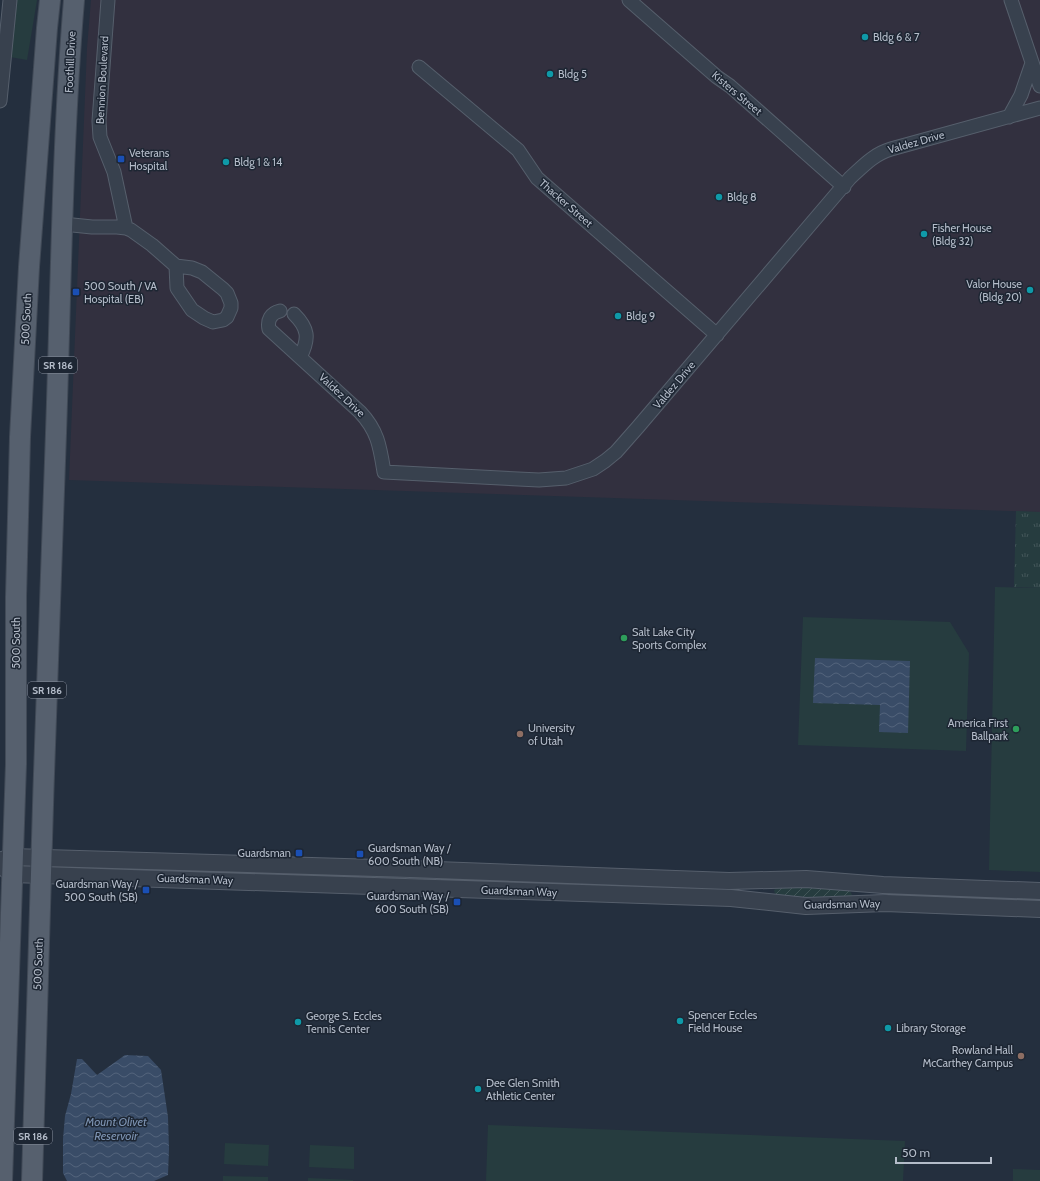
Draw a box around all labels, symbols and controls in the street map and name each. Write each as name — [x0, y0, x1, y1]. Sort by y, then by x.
street label: Foothill Drive — [61, 30, 79, 93]
place label: Bldg 6 & 7 — [873, 30, 920, 44]
marker: Bldg 6 & 7 — [860, 32, 870, 42]
street label: Bennion Boulevard — [93, 36, 111, 124]
place label: Bldg 5 — [558, 67, 587, 81]
street label: Kisters Street — [709, 68, 765, 118]
marker: Bldg 5 — [545, 69, 555, 79]
street label: Valdez Drive — [886, 127, 946, 157]
place label: Veterans Hospital — [129, 146, 170, 173]
marker: Veterans Hospital — [116, 154, 126, 164]
place label: Bldg 1 & 14 — [234, 155, 283, 169]
marker: Bldg 1 & 14 — [221, 157, 231, 167]
street label: Thacker Street — [536, 176, 596, 230]
place label: Bldg 8 — [727, 190, 757, 204]
marker: Bldg 8 — [714, 192, 724, 202]
place label: Fisher House (Bldg 32) — [932, 221, 992, 248]
marker: Fisher House (Bldg 32) — [919, 229, 929, 239]
place label: Valor House (Bldg 20) — [966, 277, 1022, 304]
place label: 500 South / VA Hospital (EB) — [84, 279, 157, 306]
marker: Valor House (Bldg 20) — [1025, 285, 1035, 295]
marker: 500 South / VA Hospital (EB) — [71, 287, 81, 297]
street label: 500 South — [18, 293, 34, 345]
place label: Bldg 9 — [626, 309, 655, 323]
marker: Bldg 9 — [613, 311, 623, 321]
road number: SR 186 — [39, 357, 77, 373]
street label: Valdez Drive — [650, 358, 698, 412]
street label: Valdez Drive — [316, 370, 368, 420]
street label: 500 South — [9, 617, 23, 669]
place label: Salt Lake City Sports Complex — [632, 625, 707, 652]
marker: Salt Lake City Sports Complex — [619, 633, 629, 643]
road number: SR 186 — [28, 682, 66, 698]
place label: America First Ballpark — [948, 716, 1008, 743]
place label: University of Utah — [528, 721, 575, 748]
marker: America First Ballpark — [1011, 724, 1021, 734]
marker: University of Utah — [515, 729, 525, 739]
place label: Guardsman Way / 600 South (NB) — [368, 841, 451, 868]
place label: Guardsman — [238, 846, 291, 860]
marker: Guardsman — [294, 848, 304, 858]
marker: Guardsman Way / 600 South (NB) — [355, 849, 365, 859]
street label: Guardsman Way — [157, 871, 234, 887]
place label: Guardsman Way / 500 South (SB) — [55, 877, 138, 904]
street label: Guardsman Way — [481, 883, 558, 899]
marker: Guardsman Way / 500 South (SB) — [141, 885, 151, 895]
place label: Guardsman Way / 600 South (SB) — [366, 889, 449, 916]
street label: Guardsman Way — [804, 896, 881, 912]
marker: Guardsman Way / 600 South (SB) — [452, 897, 462, 907]
street label: 500 South — [30, 938, 46, 990]
place label: Spencer Eccles Field House — [688, 1008, 758, 1035]
place label: George S. Eccles Tennis Center — [306, 1009, 382, 1036]
marker: Spencer Eccles Field House — [675, 1016, 685, 1026]
marker: George S. Eccles Tennis Center — [293, 1017, 303, 1027]
place label: Library Storage — [896, 1021, 966, 1035]
marker: Library Storage — [883, 1023, 893, 1033]
place label: Rowland Hall McCarthey Campus — [922, 1043, 1013, 1070]
marker: Rowland Hall McCarthey Campus — [1016, 1051, 1026, 1061]
place label: Dee Glen Smith Athletic Center — [486, 1076, 560, 1103]
marker: Dee Glen Smith Athletic Center — [473, 1084, 483, 1094]
water label: Mount Olivet Reservoir — [84, 1114, 147, 1143]
road number: SR 186 — [14, 1128, 52, 1144]
scale bar — [896, 1139, 991, 1165]
text: 50 m — [902, 1145, 930, 1160]

